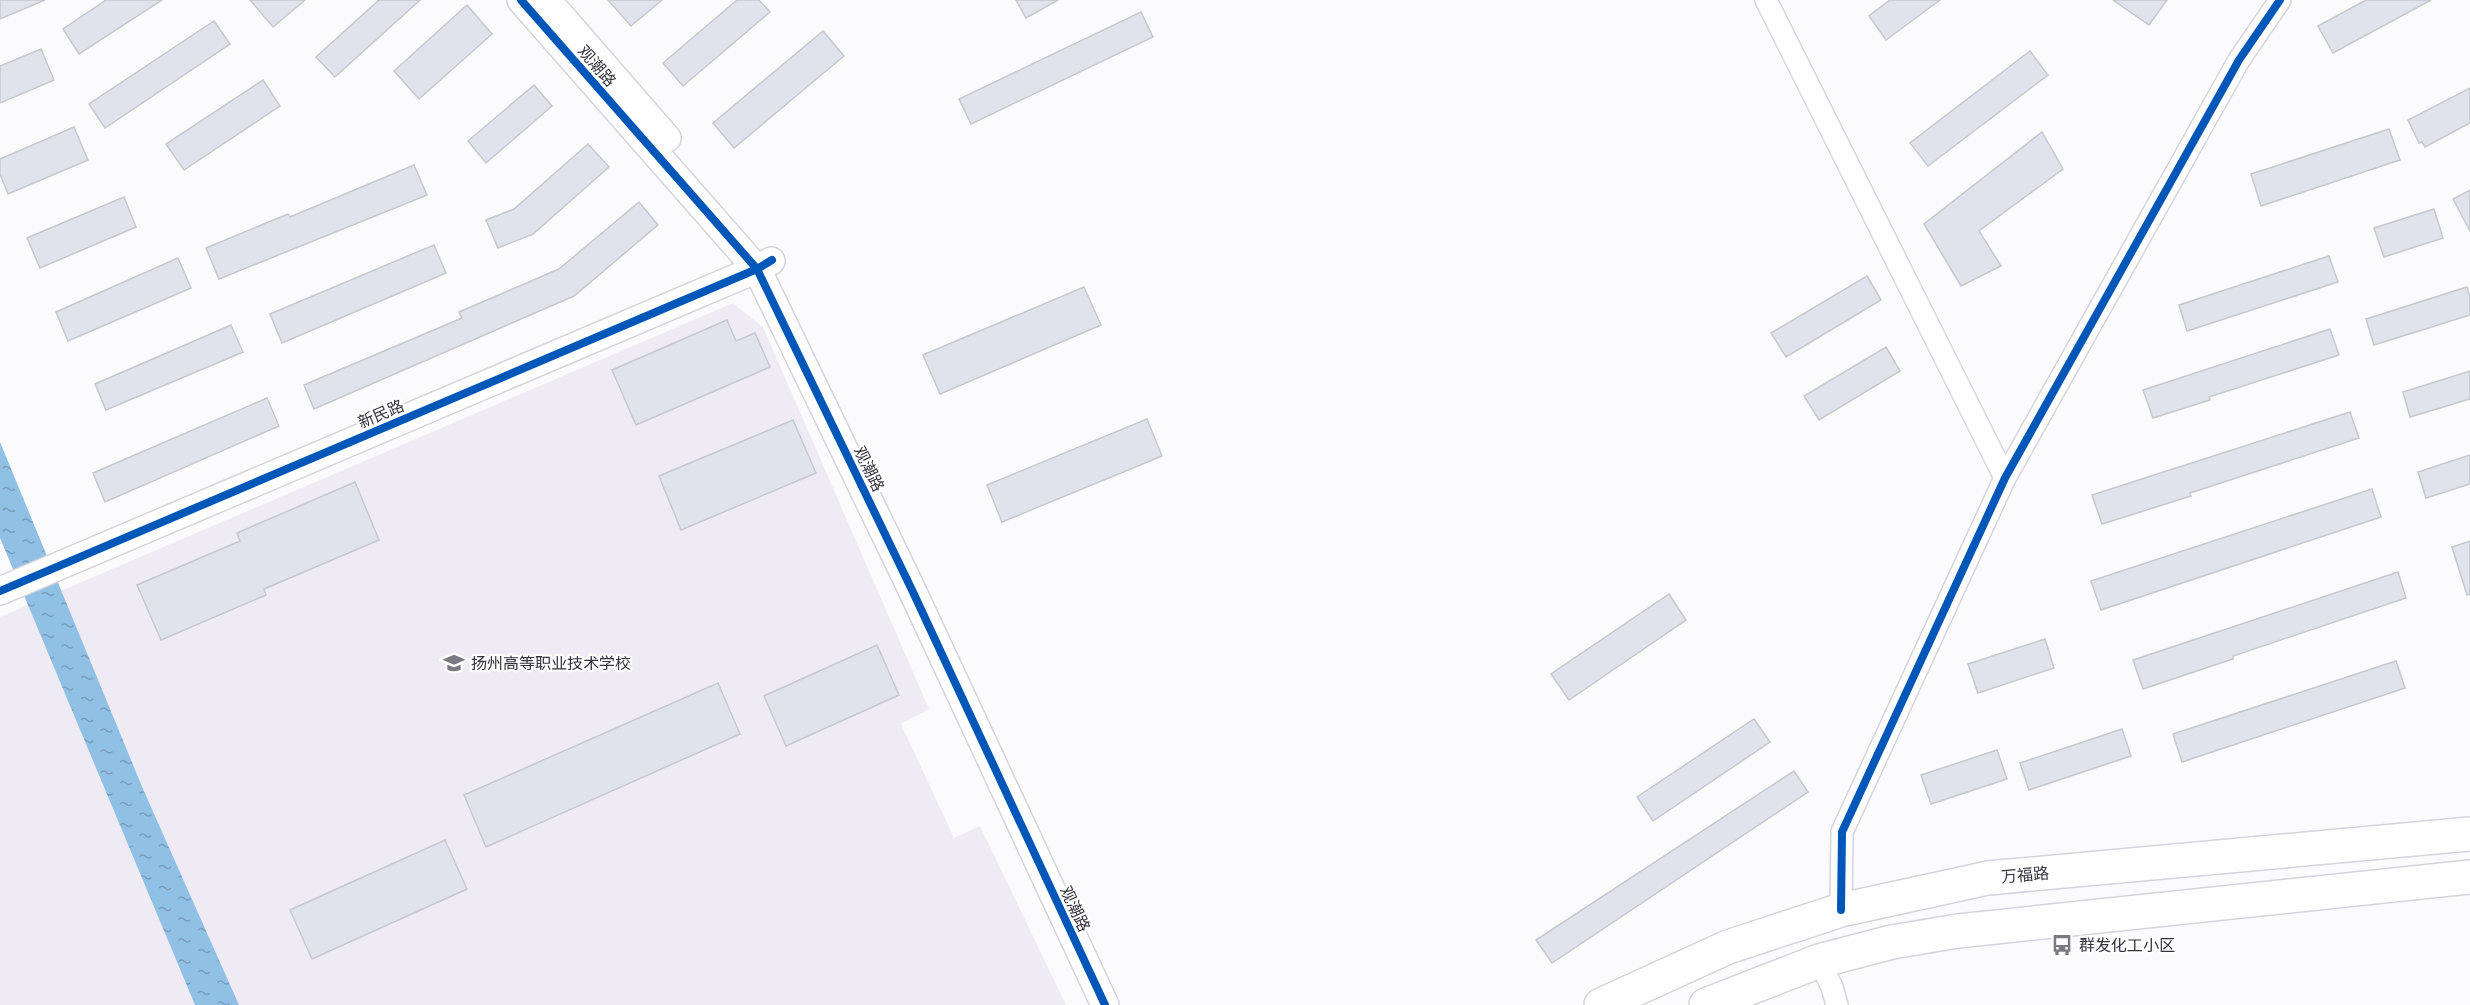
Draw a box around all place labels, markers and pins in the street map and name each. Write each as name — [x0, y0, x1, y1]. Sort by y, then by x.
school or university icon: 扬州高等职业技术学校 — [442, 651, 466, 675]
place label: 扬州高等职业技术学校 — [471, 654, 631, 673]
bus stop icon: 群发化工小区 — [2050, 933, 2074, 957]
place label: 群发化工小区 — [2079, 936, 2175, 955]

